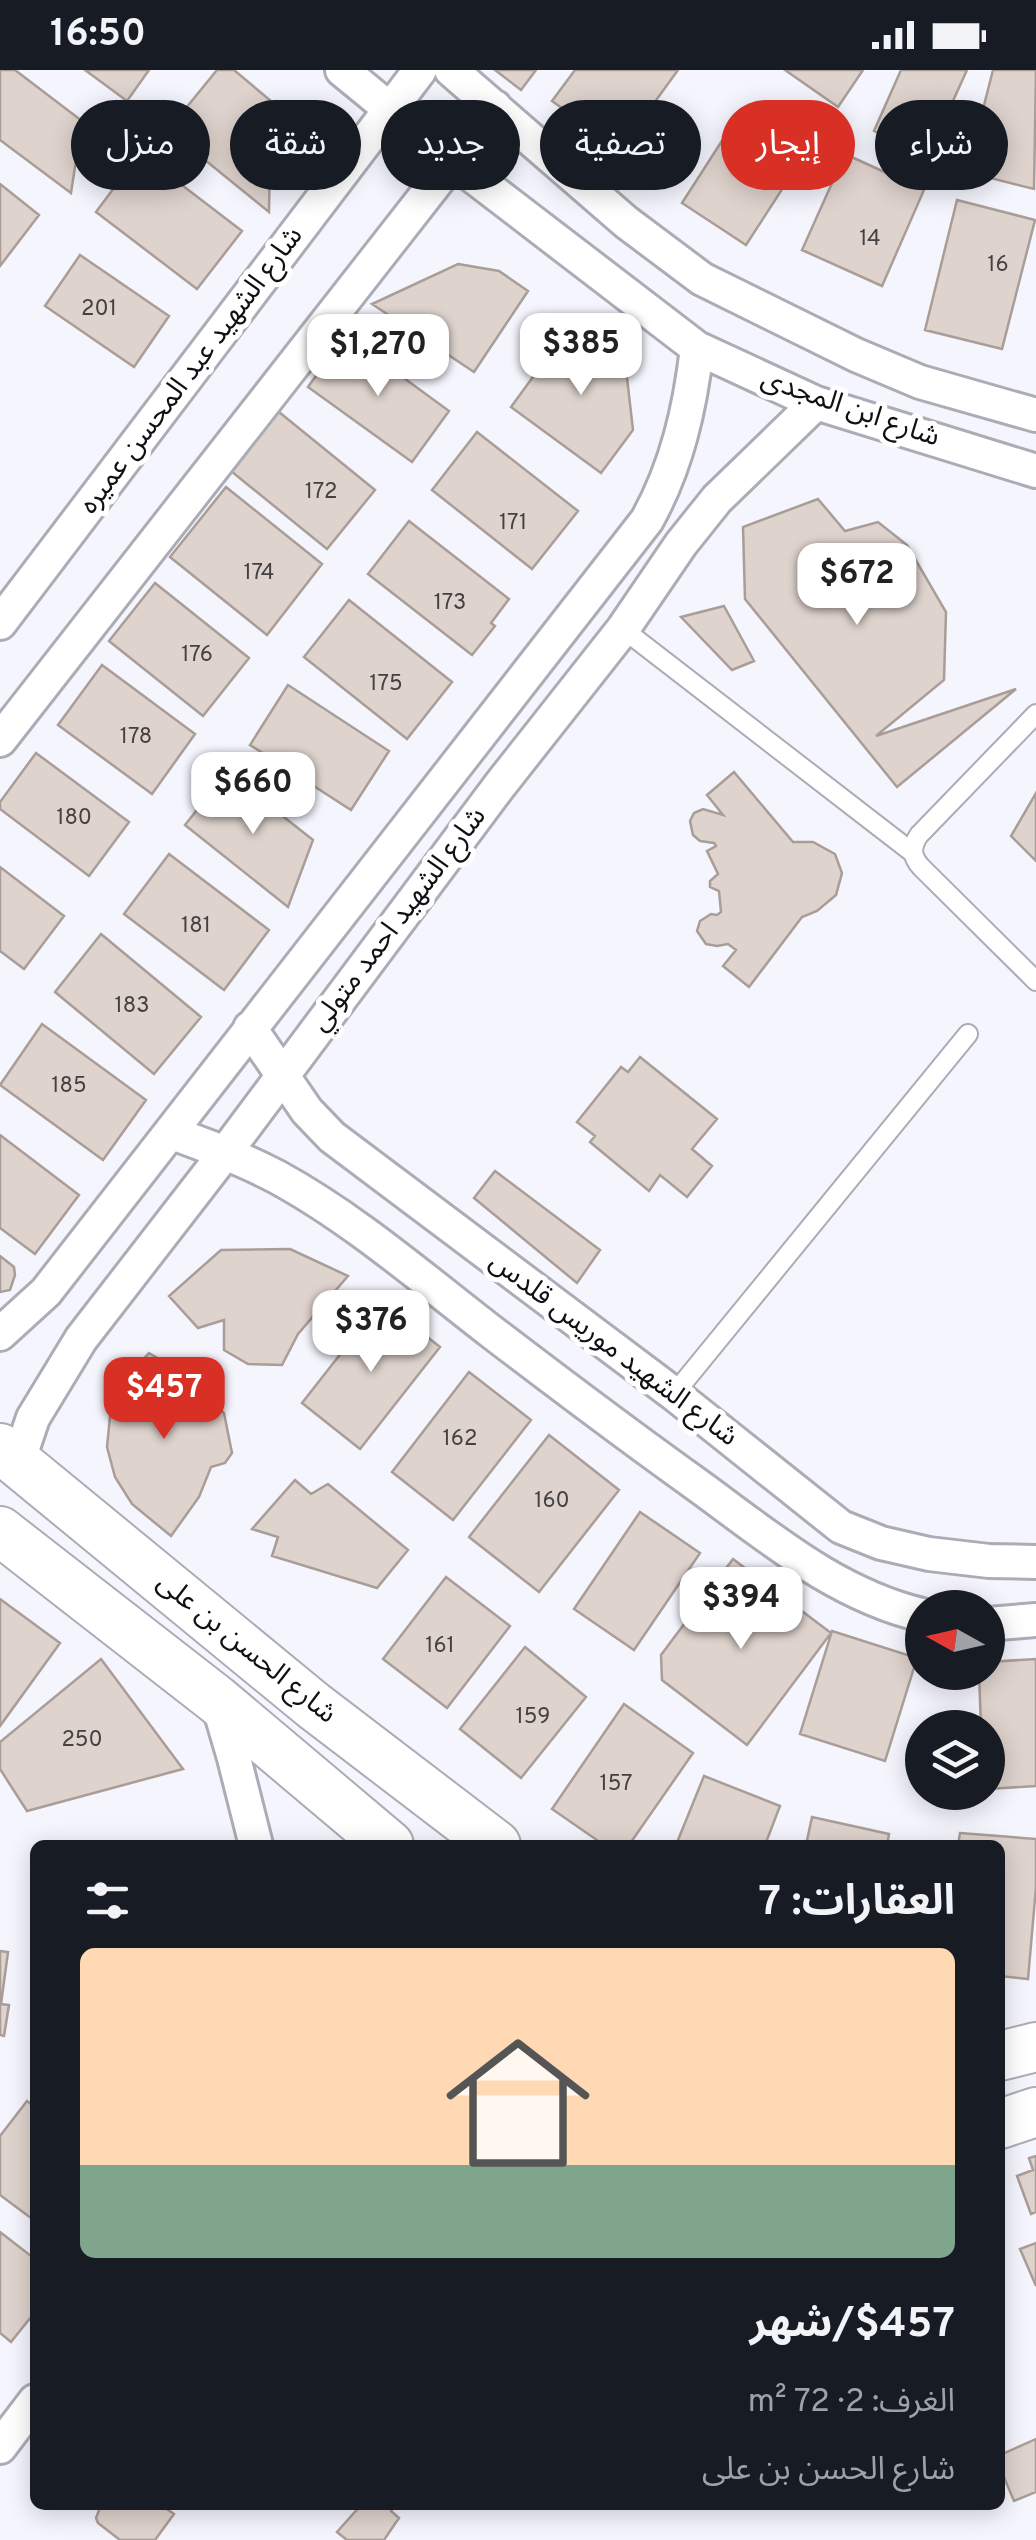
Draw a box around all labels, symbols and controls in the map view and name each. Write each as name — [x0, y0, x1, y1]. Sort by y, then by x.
text: 16:50 — [50, 11, 146, 60]
chip: منزل — [71, 100, 210, 190]
chip: شقة — [230, 100, 361, 190]
chip: جديد — [381, 100, 520, 190]
chip: تصفية — [540, 100, 701, 190]
chip: إيجار — [721, 100, 855, 190]
chip: شراء — [875, 100, 1008, 190]
street label: شارع الشهيد عبد المحسن عميره — [72, 220, 312, 522]
house number: 14 — [859, 226, 881, 253]
house number: 16 — [987, 252, 1009, 279]
house number: 201 — [81, 296, 117, 323]
pin: $385 — [522, 313, 640, 398]
pin: $1,270 — [297, 314, 459, 399]
text: $385 — [542, 325, 620, 365]
text: $1,270 — [329, 326, 427, 366]
street label: شارع ابن المجدى — [756, 362, 944, 456]
house number: 172 — [305, 479, 337, 506]
house number: 171 — [499, 510, 527, 537]
pin: $672 — [798, 543, 916, 628]
text: $672 — [819, 555, 895, 595]
house number: 174 — [243, 560, 275, 587]
house number: 173 — [434, 590, 466, 617]
house number: 176 — [181, 642, 213, 669]
house number: 175 — [369, 671, 403, 698]
house number: 178 — [120, 724, 152, 751]
pin: $660 — [194, 752, 312, 837]
text: $660 — [213, 764, 293, 804]
street label: شارع الشهيد احمد متولي — [303, 801, 496, 1040]
house number: 180 — [56, 805, 92, 832]
house number: 181 — [181, 913, 211, 940]
house number: 183 — [115, 993, 149, 1020]
house number: 185 — [51, 1073, 87, 1100]
street label: شارع الشهيد موريس قلدس — [481, 1245, 745, 1455]
pin: $376 — [312, 1290, 430, 1375]
text: $376 — [334, 1302, 408, 1342]
pin: $457 — [105, 1357, 223, 1442]
text: $457 — [126, 1369, 202, 1409]
house number: 162 — [443, 1426, 477, 1453]
house number: 160 — [534, 1488, 570, 1515]
street label: شارع الحسن بن على — [149, 1565, 343, 1733]
pin: $394 — [682, 1567, 800, 1652]
text: $394 — [702, 1579, 780, 1619]
north arrow — [905, 1590, 1005, 1690]
map controls — [905, 1590, 1005, 1810]
house number: 161 — [425, 1633, 455, 1660]
house number: 159 — [516, 1704, 550, 1731]
button: layers — [905, 1710, 1005, 1810]
house number: 250 — [61, 1727, 103, 1754]
house number: 157 — [599, 1771, 633, 1798]
icon: filters — [80, 1873, 135, 1928]
text: العقارات: 7 — [758, 1877, 955, 1930]
icon: home — [428, 2013, 608, 2193]
text: $457/شهر — [750, 2299, 955, 2352]
text: الغرف: 2 · 72 m² — [748, 2383, 955, 2423]
text: شارع الحسن بن على — [702, 2451, 955, 2491]

